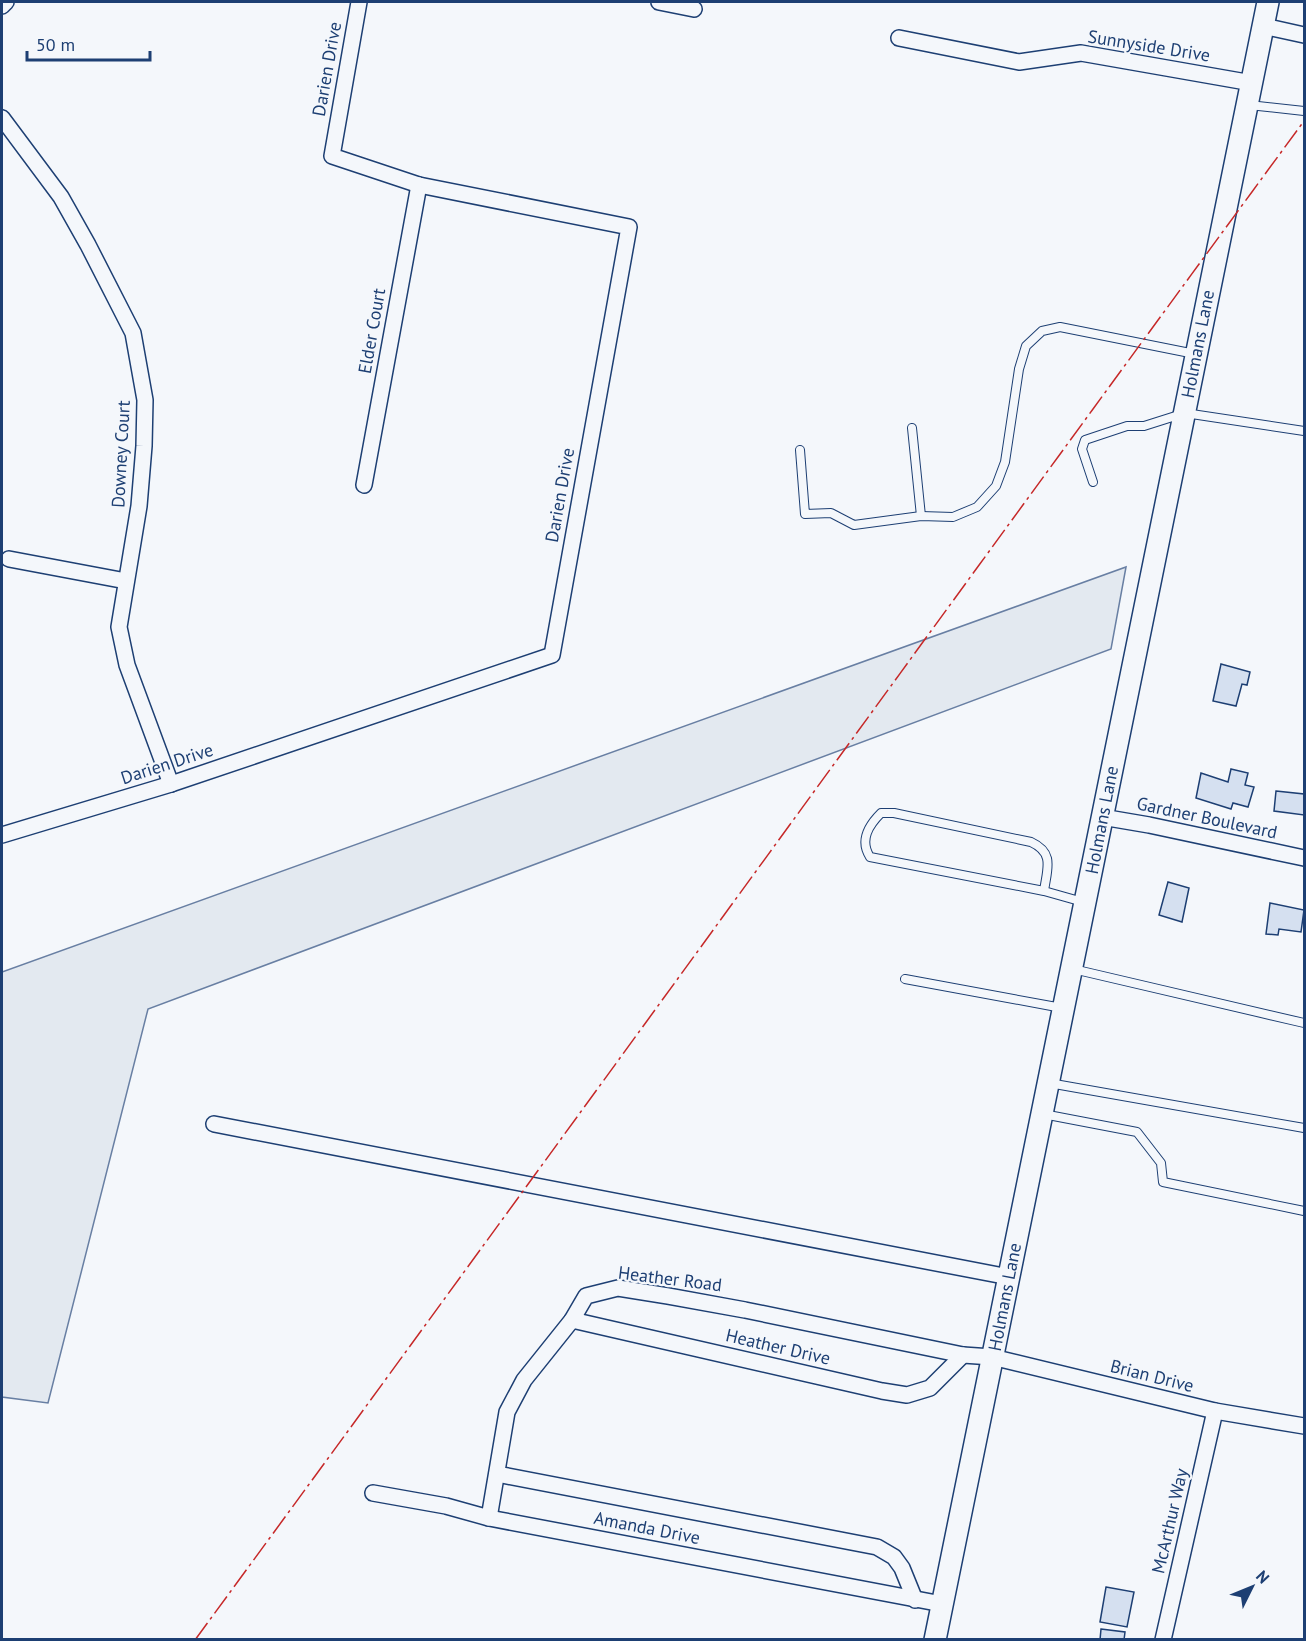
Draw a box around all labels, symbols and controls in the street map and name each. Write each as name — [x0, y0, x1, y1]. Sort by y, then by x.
street label: Darien Drive — [307, 20, 346, 118]
scale bar — [27, 24, 150, 62]
street label: Sunnyside Drive — [1086, 24, 1212, 67]
text: 50 m — [36, 33, 75, 56]
street label: Elder Court — [353, 286, 390, 375]
street label: Holmans Lane — [1176, 288, 1219, 400]
street label: Downey Court — [106, 400, 135, 508]
street label: Darien Drive — [540, 446, 579, 544]
street label: Darien Drive — [118, 738, 216, 789]
street label: Holmans Lane — [1080, 764, 1123, 876]
street label: Gardner Boulevard — [1135, 791, 1279, 844]
street label: Holmans Lane — [983, 1241, 1026, 1353]
street label: Heather Road — [617, 1261, 723, 1296]
street label: Heather Drive — [724, 1323, 833, 1370]
street label: Brian Drive — [1108, 1354, 1196, 1397]
street label: McArthur Way — [1146, 1465, 1193, 1576]
street label: Amanda Drive — [592, 1506, 702, 1549]
north arrow — [1222, 1557, 1282, 1617]
text: N — [1252, 1566, 1274, 1587]

